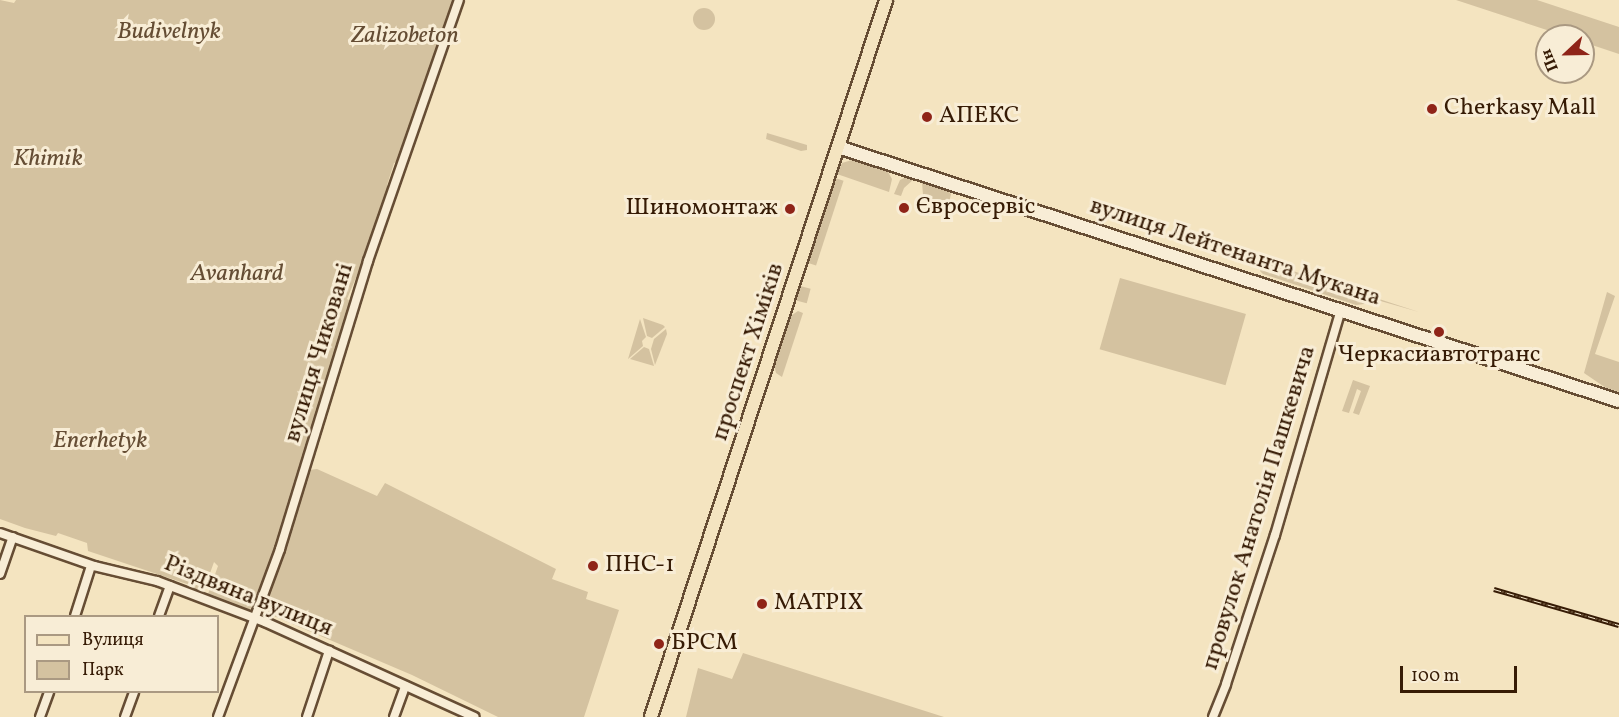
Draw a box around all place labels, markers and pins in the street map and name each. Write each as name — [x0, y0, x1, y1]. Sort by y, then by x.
place label: Cherkasy Mall — [1444, 95, 1597, 123]
marker: Cherkasy Mall — [1425, 102, 1439, 116]
place label: АПЕКС — [939, 103, 1019, 131]
marker: АПЕКС — [920, 110, 934, 124]
place label: Євросервіс — [916, 194, 1036, 222]
place label: Шиномонтаж — [626, 195, 778, 223]
marker: Євросервіс — [897, 201, 911, 215]
marker: Шиномонтаж — [783, 202, 797, 216]
marker: Черкасиавтотранс — [1432, 325, 1446, 339]
place label: Черкасиавтотранс — [1337, 342, 1541, 370]
place label: ПНС-1 — [605, 552, 674, 580]
marker: ПНС-1 — [586, 559, 600, 573]
place label: МАТРІХ — [774, 590, 863, 618]
marker: МАТРІХ — [755, 597, 769, 611]
place label: БРСМ — [671, 630, 738, 658]
marker: БРСМ — [652, 637, 666, 651]

